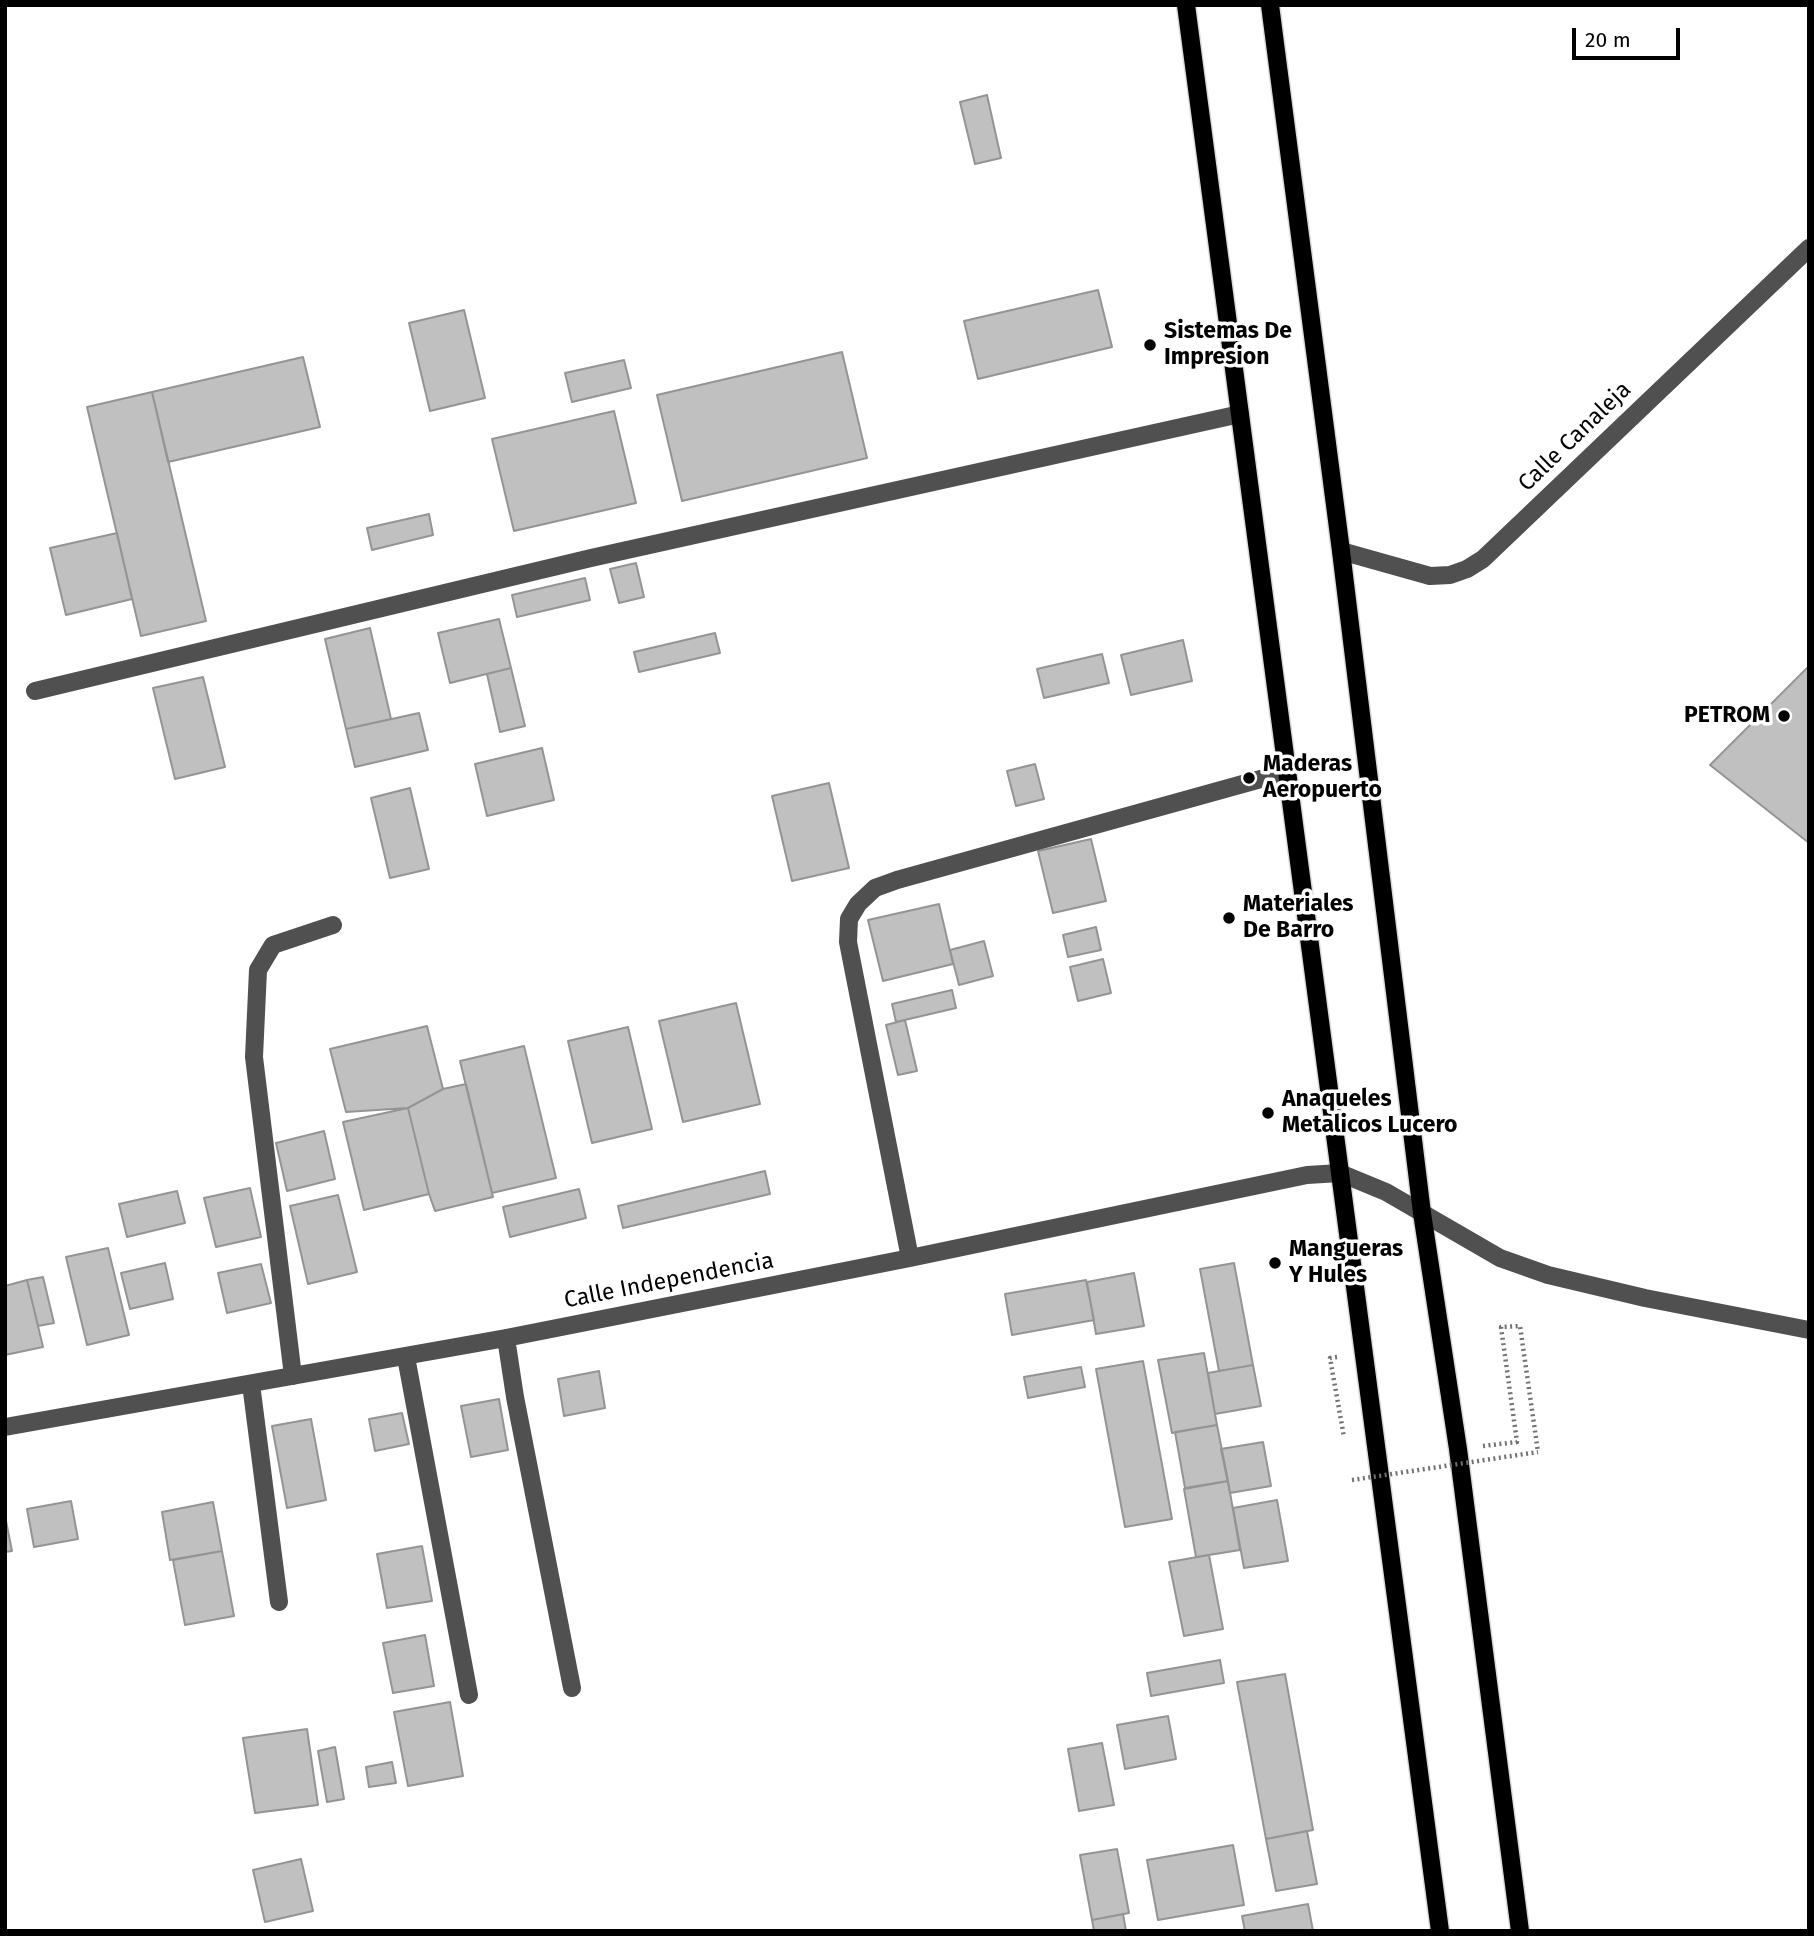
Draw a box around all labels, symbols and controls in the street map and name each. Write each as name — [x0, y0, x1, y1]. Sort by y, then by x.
scale bar — [1576, 14, 1685, 58]
text: 20 m — [1585, 27, 1631, 53]
place label: Sistemas De Impresion — [1164, 318, 1292, 372]
marker: Sistemas De Impresion — [1142, 337, 1158, 353]
street label: Calle Canaleja — [1513, 376, 1637, 498]
place label: PETROM — [1684, 702, 1770, 730]
marker: PETROM — [1776, 708, 1792, 724]
place label: Maderas Aeropuerto — [1263, 751, 1382, 805]
marker: Maderas Aeropuerto — [1241, 770, 1257, 786]
place label: Materiales De Barro — [1243, 891, 1353, 945]
marker: Materiales De Barro — [1221, 910, 1237, 926]
place label: Anaqueles Metalicos Lucero — [1282, 1086, 1457, 1140]
marker: Anaqueles Metalicos Lucero — [1260, 1105, 1276, 1121]
place label: Mangueras Y Hules — [1289, 1236, 1403, 1290]
street label: Calle Independencia — [562, 1247, 776, 1315]
marker: Mangueras Y Hules — [1267, 1255, 1283, 1271]

